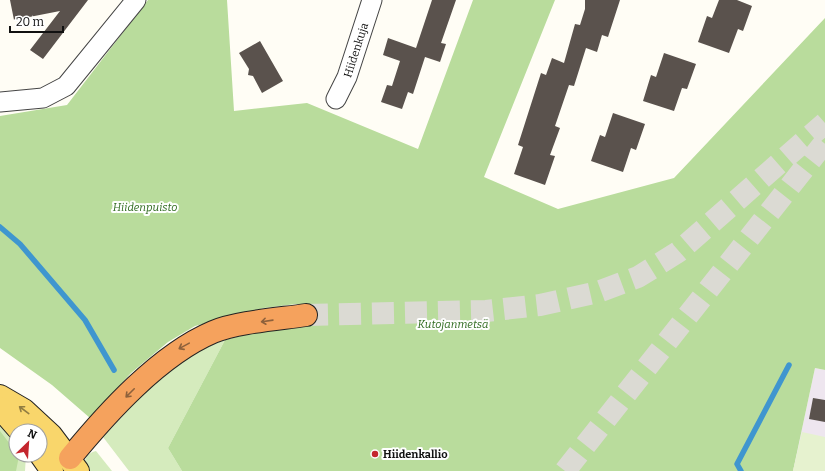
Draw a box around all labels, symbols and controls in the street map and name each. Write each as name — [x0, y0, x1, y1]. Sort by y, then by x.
scale bar — [10, 8, 63, 34]
text: 20 m — [16, 15, 45, 29]
street label: Hiidenkuja — [341, 21, 371, 79]
park label: Hiidenpuisto — [113, 201, 177, 214]
one-way arrow — [261, 317, 274, 325]
park label: Kutojanmetsä — [418, 318, 488, 331]
one-way arrow — [179, 343, 191, 351]
one-way arrow — [125, 388, 135, 398]
one-way arrow — [18, 406, 29, 415]
north arrow — [8, 423, 48, 463]
text: N — [25, 427, 39, 442]
place label: Hiidenkallio — [383, 448, 448, 461]
marker: Hiidenkallio — [370, 449, 380, 459]

